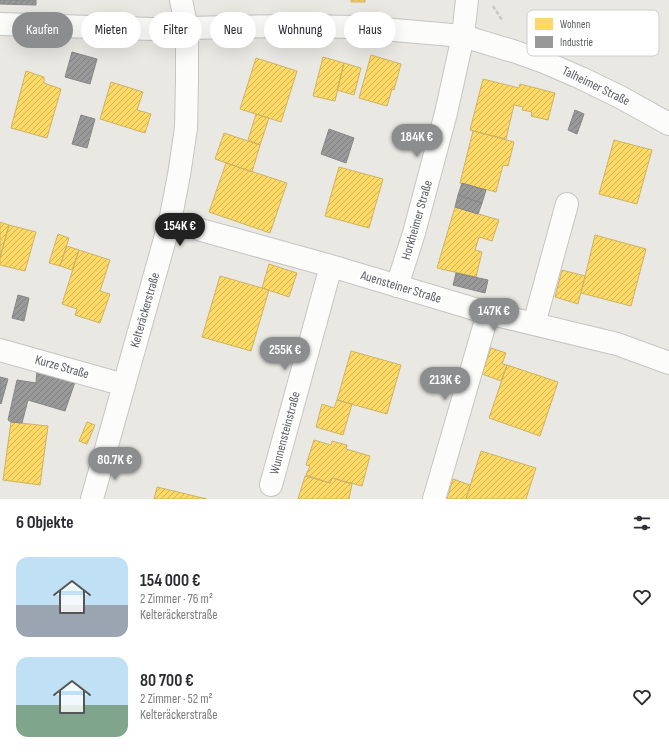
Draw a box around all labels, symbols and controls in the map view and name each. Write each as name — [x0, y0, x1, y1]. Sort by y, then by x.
legend — [527, 10, 659, 56]
chip: Kaufen — [12, 12, 73, 48]
chip: Mieten — [81, 12, 141, 48]
chip: Filter — [149, 12, 202, 48]
chip: Neu — [210, 12, 256, 48]
chip: Wohnung — [264, 12, 336, 48]
chip: Haus — [344, 12, 396, 48]
text: Wohnen — [560, 18, 590, 31]
text: Industrie — [560, 36, 593, 49]
street label: Talheimer Straße — [560, 63, 632, 109]
pin: 184K € — [384, 124, 450, 158]
text: 184K € — [401, 129, 433, 145]
street label: Horkheimer Straße — [398, 178, 436, 262]
pin: 154K € — [147, 213, 213, 247]
text: 154K € — [164, 218, 196, 234]
street label: Auensteiner Straße — [358, 267, 443, 307]
street label: Kelteräckerstraße — [127, 271, 163, 349]
pin: 147K € — [461, 298, 527, 332]
text: 147K € — [478, 303, 510, 319]
pin: 255K € — [252, 337, 318, 371]
text: 255K € — [269, 342, 301, 358]
street label: Kurze Straße — [33, 352, 91, 382]
pin: 213K € — [412, 367, 478, 401]
text: 213K € — [429, 372, 461, 388]
street label: Wunnensteinstraße — [266, 390, 304, 476]
pin: 80.7K € — [78, 447, 152, 481]
text: 80.7K € — [97, 452, 133, 468]
icon: filters — [631, 512, 653, 534]
text: 6 Objekte — [16, 513, 74, 533]
text: 154 000 € — [140, 571, 200, 591]
icon: home — [48, 573, 96, 621]
icon: heart — [631, 586, 653, 608]
text: 2 Zimmer · 76 m² — [140, 591, 213, 607]
text: Kelteräckerstraße — [140, 607, 217, 623]
text: 80 700 € — [140, 671, 194, 691]
icon: home — [48, 673, 96, 721]
icon: heart — [631, 686, 653, 708]
text: 2 Zimmer · 52 m² — [140, 691, 213, 707]
text: Kelteräckerstraße — [140, 707, 217, 723]

